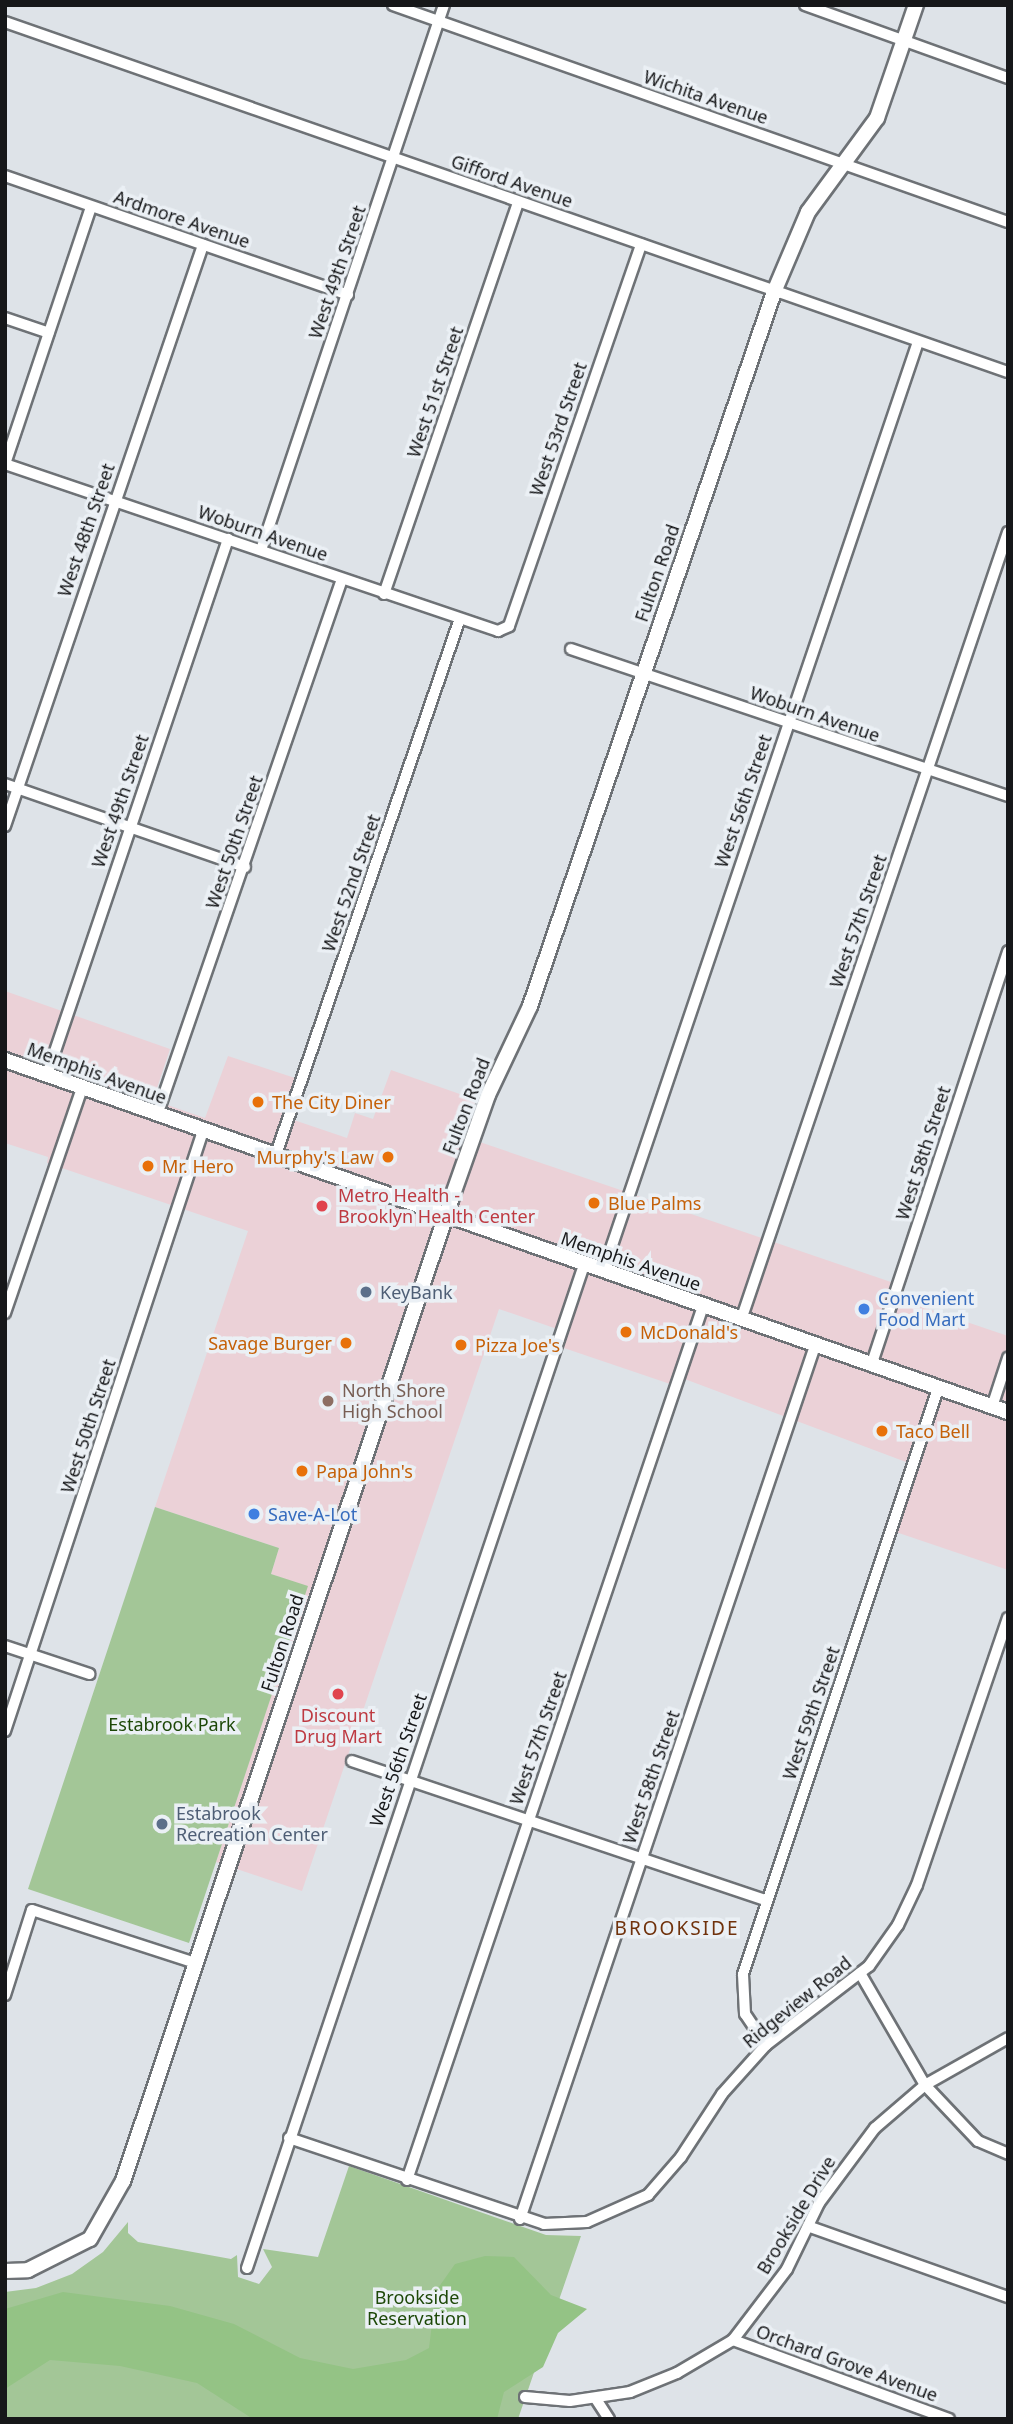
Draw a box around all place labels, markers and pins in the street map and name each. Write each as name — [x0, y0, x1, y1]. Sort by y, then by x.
place label: The City Diner — [272, 1091, 391, 1113]
marker: The City Diner — [250, 1094, 266, 1110]
place label: Murphy's Law — [257, 1146, 374, 1168]
marker: Murphy's Law — [380, 1149, 396, 1165]
place label: Mr. Hero — [162, 1155, 234, 1177]
marker: Mr. Hero — [140, 1158, 156, 1174]
place label: Metro Health - Brooklyn Health Center — [338, 1185, 535, 1228]
place label: Blue Palms — [608, 1192, 701, 1214]
marker: Blue Palms — [586, 1195, 602, 1211]
marker: Metro Health - Brooklyn Health Center — [312, 1196, 332, 1216]
place label: KeyBank — [380, 1281, 453, 1303]
marker: KeyBank — [358, 1284, 374, 1300]
place label: Convenient Food Mart — [878, 1288, 974, 1330]
marker: Convenient Food Mart — [856, 1301, 872, 1317]
place label: McDonald's — [640, 1321, 738, 1343]
marker: McDonald's — [618, 1324, 634, 1340]
place label: Savage Burger — [208, 1332, 332, 1354]
place label: Pizza Joe's — [475, 1334, 560, 1356]
marker: Savage Burger — [338, 1335, 354, 1351]
marker: Pizza Joe's — [453, 1337, 469, 1353]
place label: North Shore High School — [342, 1380, 445, 1422]
marker: North Shore High School — [320, 1393, 336, 1409]
place label: Taco Bell — [896, 1420, 970, 1442]
marker: Taco Bell — [874, 1423, 890, 1439]
place label: Papa John's — [316, 1460, 413, 1482]
marker: Papa John's — [294, 1463, 310, 1479]
place label: Save-A-Lot — [268, 1503, 357, 1525]
marker: Save-A-Lot — [246, 1506, 262, 1522]
marker: Discount Drug Mart — [330, 1686, 346, 1702]
place label: Discount Drug Mart — [294, 1705, 382, 1748]
place label: Estabrook Recreation Center — [176, 1803, 328, 1846]
marker: Estabrook Recreation Center — [154, 1816, 170, 1832]

